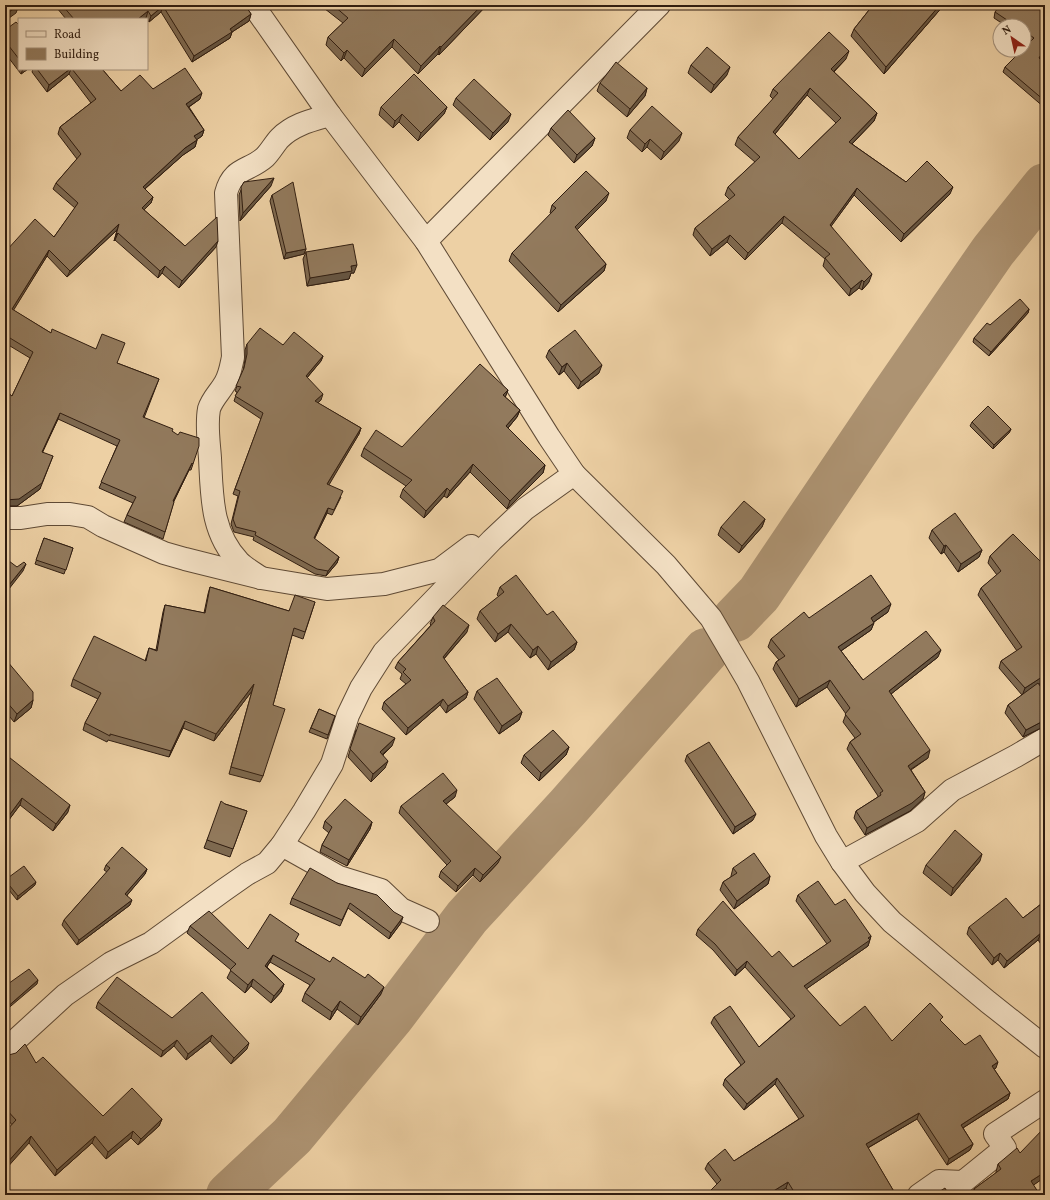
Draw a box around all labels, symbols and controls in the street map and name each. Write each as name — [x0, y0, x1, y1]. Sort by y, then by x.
legend — [18, 18, 148, 70]
north arrow — [992, 18, 1032, 58]
text: N — [1000, 22, 1015, 39]
text: Road — [54, 27, 81, 43]
text: Building — [54, 47, 99, 63]

